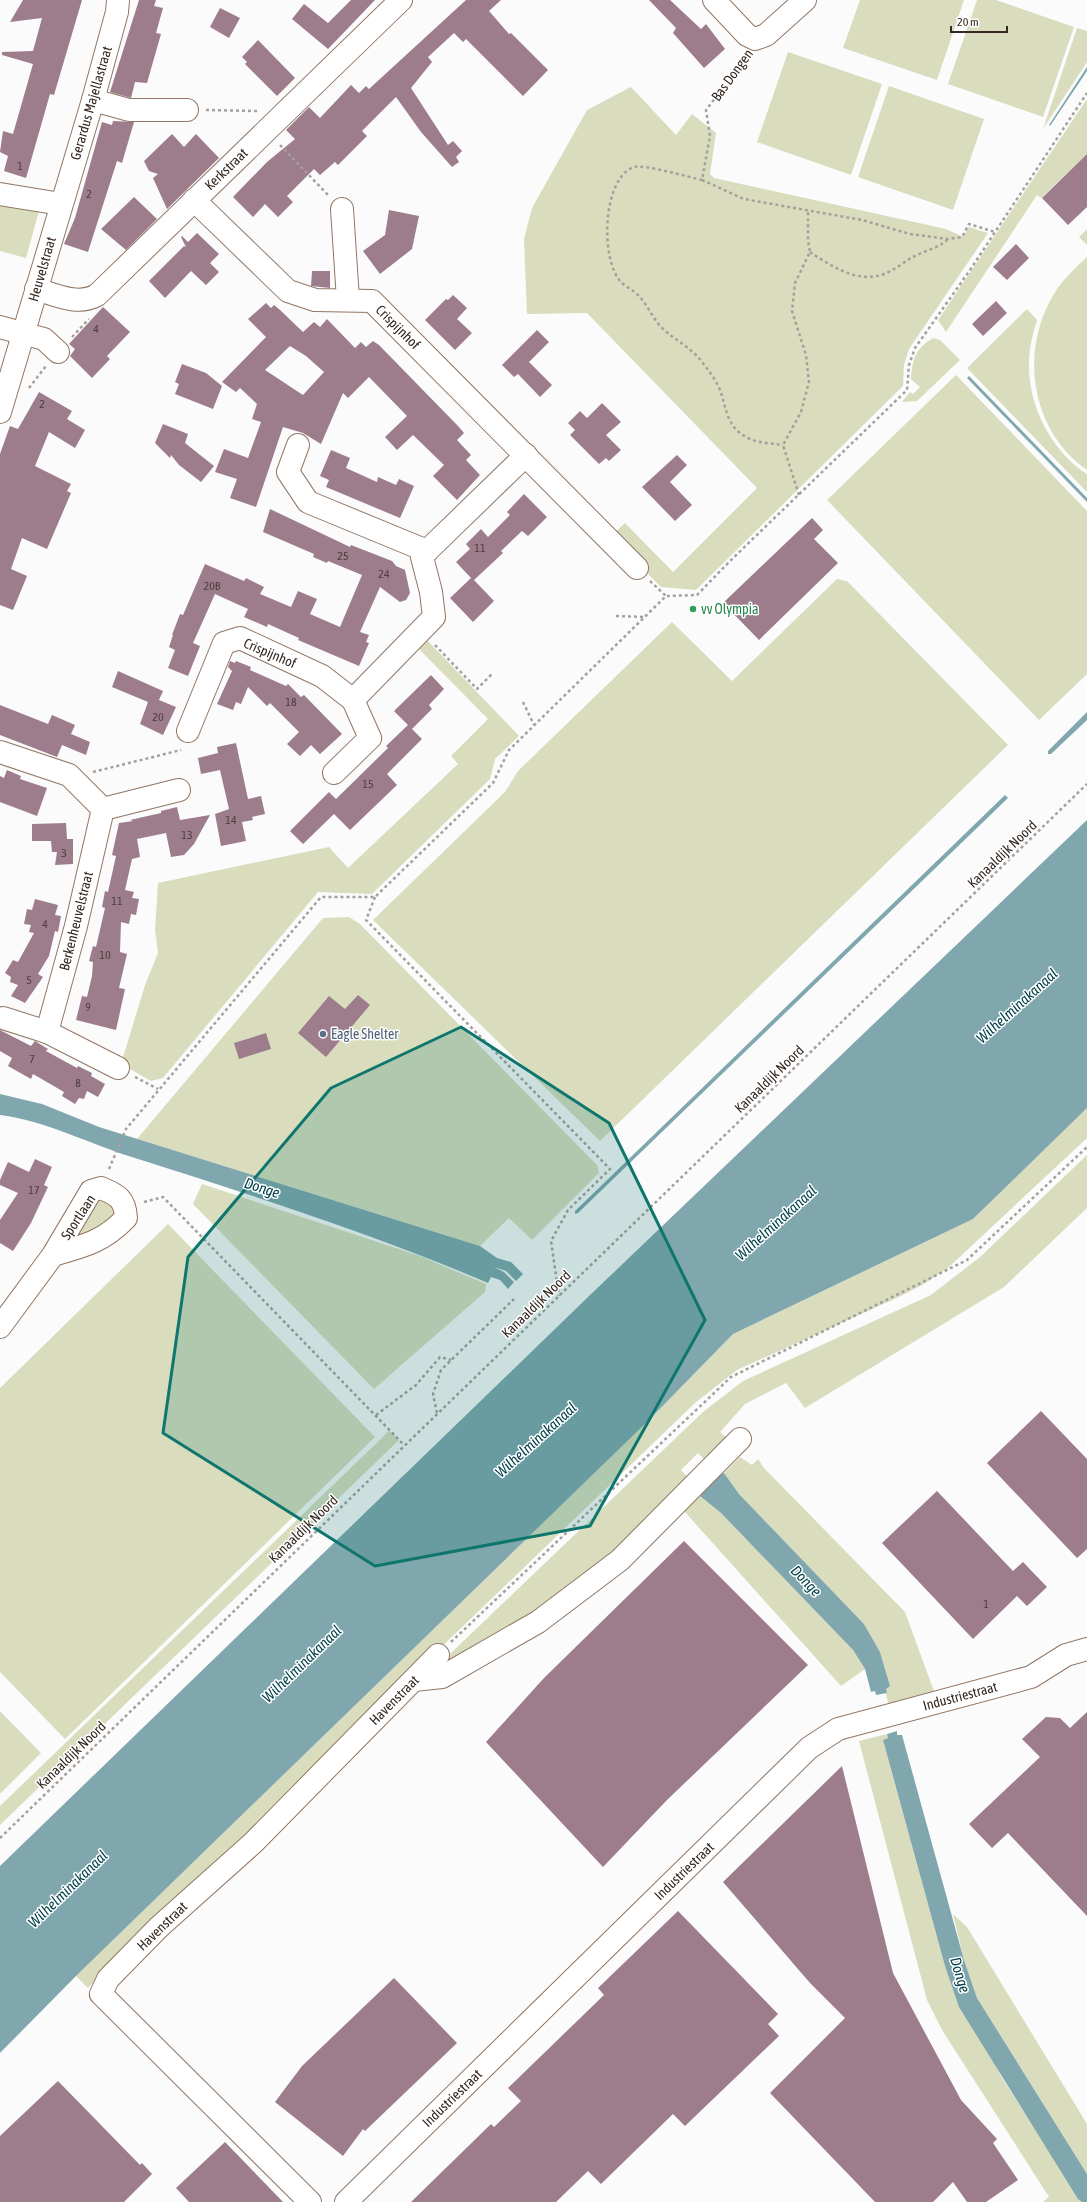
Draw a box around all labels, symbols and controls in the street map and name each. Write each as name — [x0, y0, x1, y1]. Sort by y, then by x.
scale bar — [951, 8, 1007, 34]
text: 20 m — [957, 15, 979, 29]
street label: Gerardus Majellastraat — [67, 44, 115, 162]
street label: Bas Dongen — [708, 46, 756, 104]
street label: Kerkstraat — [201, 145, 251, 193]
house number: 1 — [17, 159, 23, 173]
house number: 2 — [86, 187, 92, 201]
street label: Heuvelstraat — [25, 235, 59, 303]
street label: Crispijnhof — [373, 302, 423, 352]
house number: 4 — [93, 322, 99, 336]
house number: 2 — [39, 397, 45, 411]
house number: 11 — [474, 541, 486, 555]
house number: 25 — [337, 549, 349, 563]
house number: 24 — [378, 567, 390, 581]
house number: 20B — [204, 579, 221, 593]
place label: vv Olympia — [701, 601, 758, 617]
marker: vv Olympia — [688, 604, 698, 614]
street label: Crispijnhof — [241, 635, 299, 671]
house number: 18 — [285, 695, 297, 709]
house number: 20 — [152, 710, 164, 724]
house number: 15 — [362, 777, 374, 791]
house number: 14 — [225, 813, 237, 827]
street label: Kanaaldijk Noord — [964, 817, 1040, 891]
house number: 13 — [181, 828, 193, 842]
house number: 3 — [61, 846, 67, 860]
street label: Berkenheuvelstraat — [56, 870, 96, 972]
house number: 11 — [111, 894, 123, 908]
house number: 4 — [42, 917, 48, 931]
house number: 10 — [99, 948, 111, 962]
water label: Wilhelminakanaal — [973, 965, 1061, 1047]
house number: 5 — [26, 973, 32, 987]
house number: 9 — [85, 1000, 91, 1014]
place label: Eagle Shelter — [331, 1026, 399, 1042]
marker: Eagle Shelter — [318, 1029, 328, 1039]
street label: Kanaaldijk Noord — [731, 1042, 807, 1116]
house number: 7 — [29, 1052, 35, 1066]
house number: 8 — [75, 1076, 81, 1090]
water label: Donge — [242, 1174, 282, 1201]
water label: Wilhelminakanaal — [732, 1182, 820, 1264]
house number: 17 — [28, 1183, 40, 1197]
street label: Sportlaan — [58, 1191, 98, 1243]
street label: Kanaaldijk Noord — [498, 1267, 574, 1341]
water label: Wilhelminakanaal — [492, 1399, 580, 1481]
street label: Kanaaldijk Noord — [265, 1492, 341, 1566]
water label: Donge — [788, 1562, 825, 1600]
house number: 1 — [983, 1597, 989, 1611]
water label: Wilhelminakanaal — [259, 1622, 345, 1706]
street label: Havenstraat — [366, 1672, 422, 1728]
street label: Industriestraat — [921, 1678, 999, 1714]
street label: Kanaaldijk Noord — [33, 1718, 109, 1792]
street label: Industriestraat — [651, 1839, 717, 1903]
water label: Wilhelminakanaal — [25, 1847, 111, 1931]
street label: Havenstraat — [134, 1898, 190, 1954]
water label: Donge — [947, 1955, 974, 1995]
street label: Industriestraat — [419, 2066, 485, 2130]

